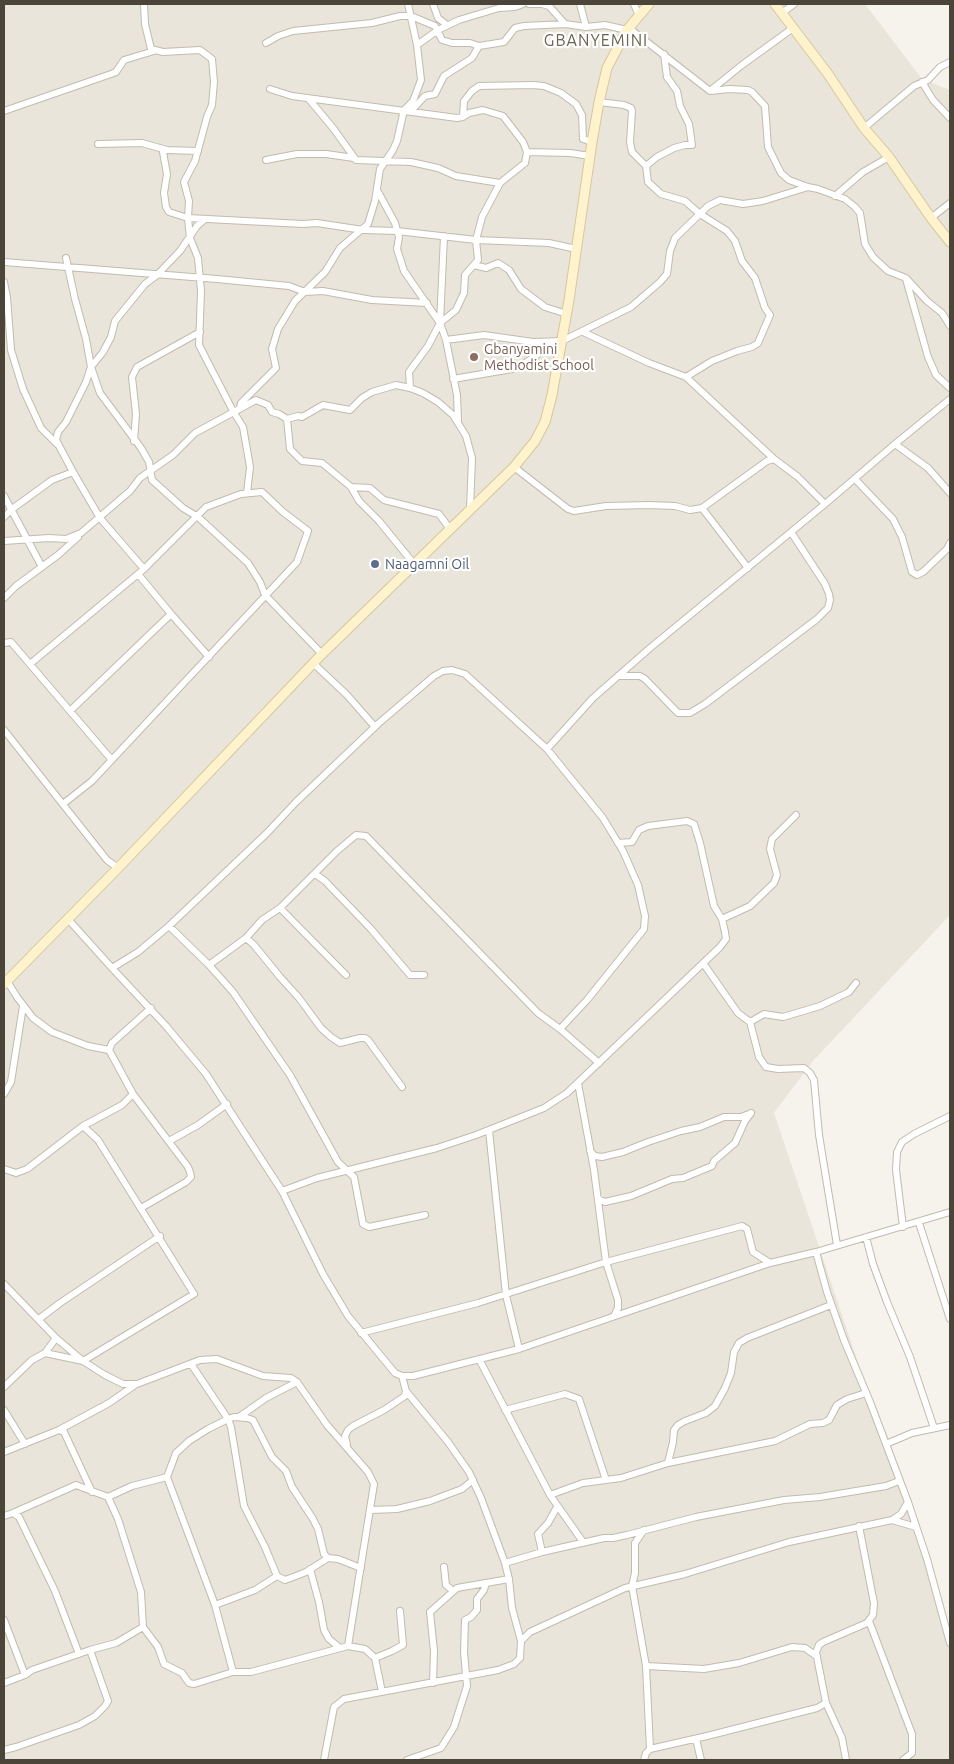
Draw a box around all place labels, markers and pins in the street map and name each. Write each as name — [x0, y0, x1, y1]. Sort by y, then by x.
place label: Gbanyamini Methodist School — [484, 341, 594, 374]
marker: Gbanyamini Methodist School — [468, 351, 480, 363]
place label: Naagamni Oil — [385, 556, 469, 572]
marker: Naagamni Oil — [369, 558, 381, 570]

